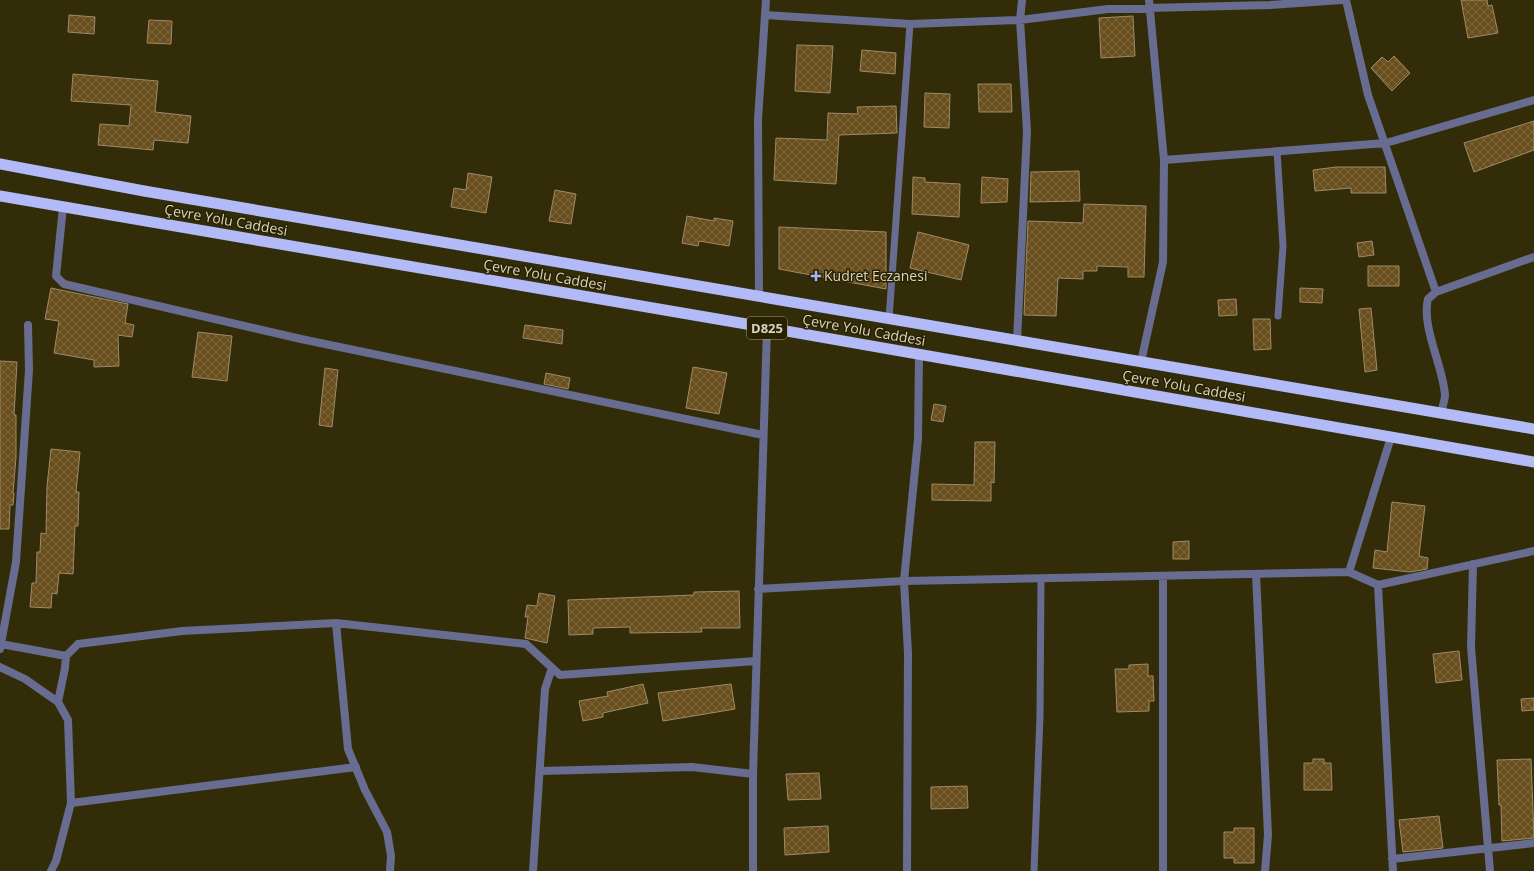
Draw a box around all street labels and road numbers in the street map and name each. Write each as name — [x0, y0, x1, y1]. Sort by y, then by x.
street label: Çevre Yolu Caddesi — [163, 199, 289, 240]
street label: Çevre Yolu Caddesi — [482, 254, 608, 295]
street label: Çevre Yolu Caddesi — [801, 309, 927, 350]
road number: D825 — [747, 317, 787, 339]
street label: Çevre Yolu Caddesi — [1121, 365, 1247, 406]

